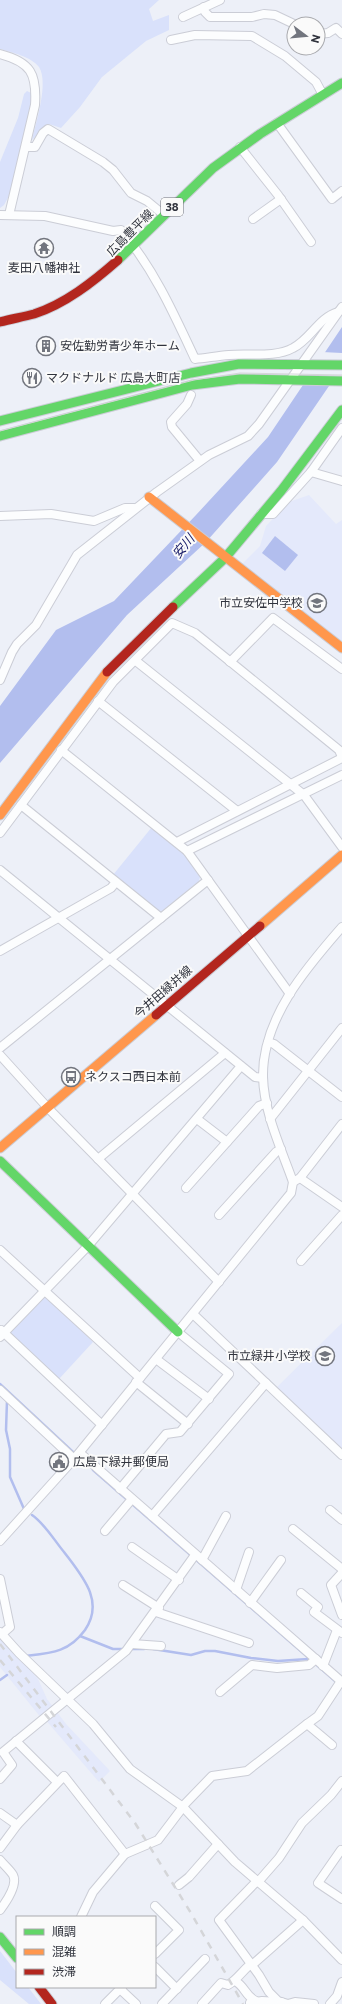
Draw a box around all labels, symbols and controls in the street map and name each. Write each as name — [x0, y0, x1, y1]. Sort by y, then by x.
north arrow — [286, 16, 326, 56]
text: N — [309, 33, 323, 45]
road number: 38 — [161, 198, 183, 216]
street label: 広島豊平線 — [103, 206, 155, 258]
temple icon: 麦田八幡神社 — [33, 237, 55, 259]
place label: 麦田八幡神社 — [8, 260, 80, 274]
building icon: 安佐勤労青少年ホーム — [35, 335, 57, 357]
place label: 安佐勤労青少年ホーム — [60, 338, 180, 352]
restaurant icon: マクドナルド 広島大町店 — [21, 367, 43, 389]
place label: マクドナルド 広島大町店 — [46, 370, 180, 384]
water label: 安川 — [169, 529, 199, 561]
school or university icon: 市立安佐中学校 — [306, 592, 328, 614]
place label: 市立安佐中学校 — [219, 595, 303, 609]
street label: 今井田緑井線 — [131, 962, 194, 1020]
bus stop icon: ネクスコ西日本前 — [60, 1066, 82, 1088]
place label: ネクスコ西日本前 — [85, 1069, 181, 1083]
school or university icon: 市立緑井小学校 — [314, 1345, 336, 1367]
place label: 市立緑井小学校 — [227, 1348, 311, 1362]
public building icon: 広島下緑井郵便局 — [48, 1451, 70, 1473]
place label: 広島下緑井郵便局 — [73, 1454, 169, 1468]
legend — [16, 1916, 156, 1988]
text: 順調 — [52, 1924, 76, 1938]
text: 混雑 — [52, 1944, 76, 1958]
text: 渋滞 — [52, 1964, 76, 1978]

